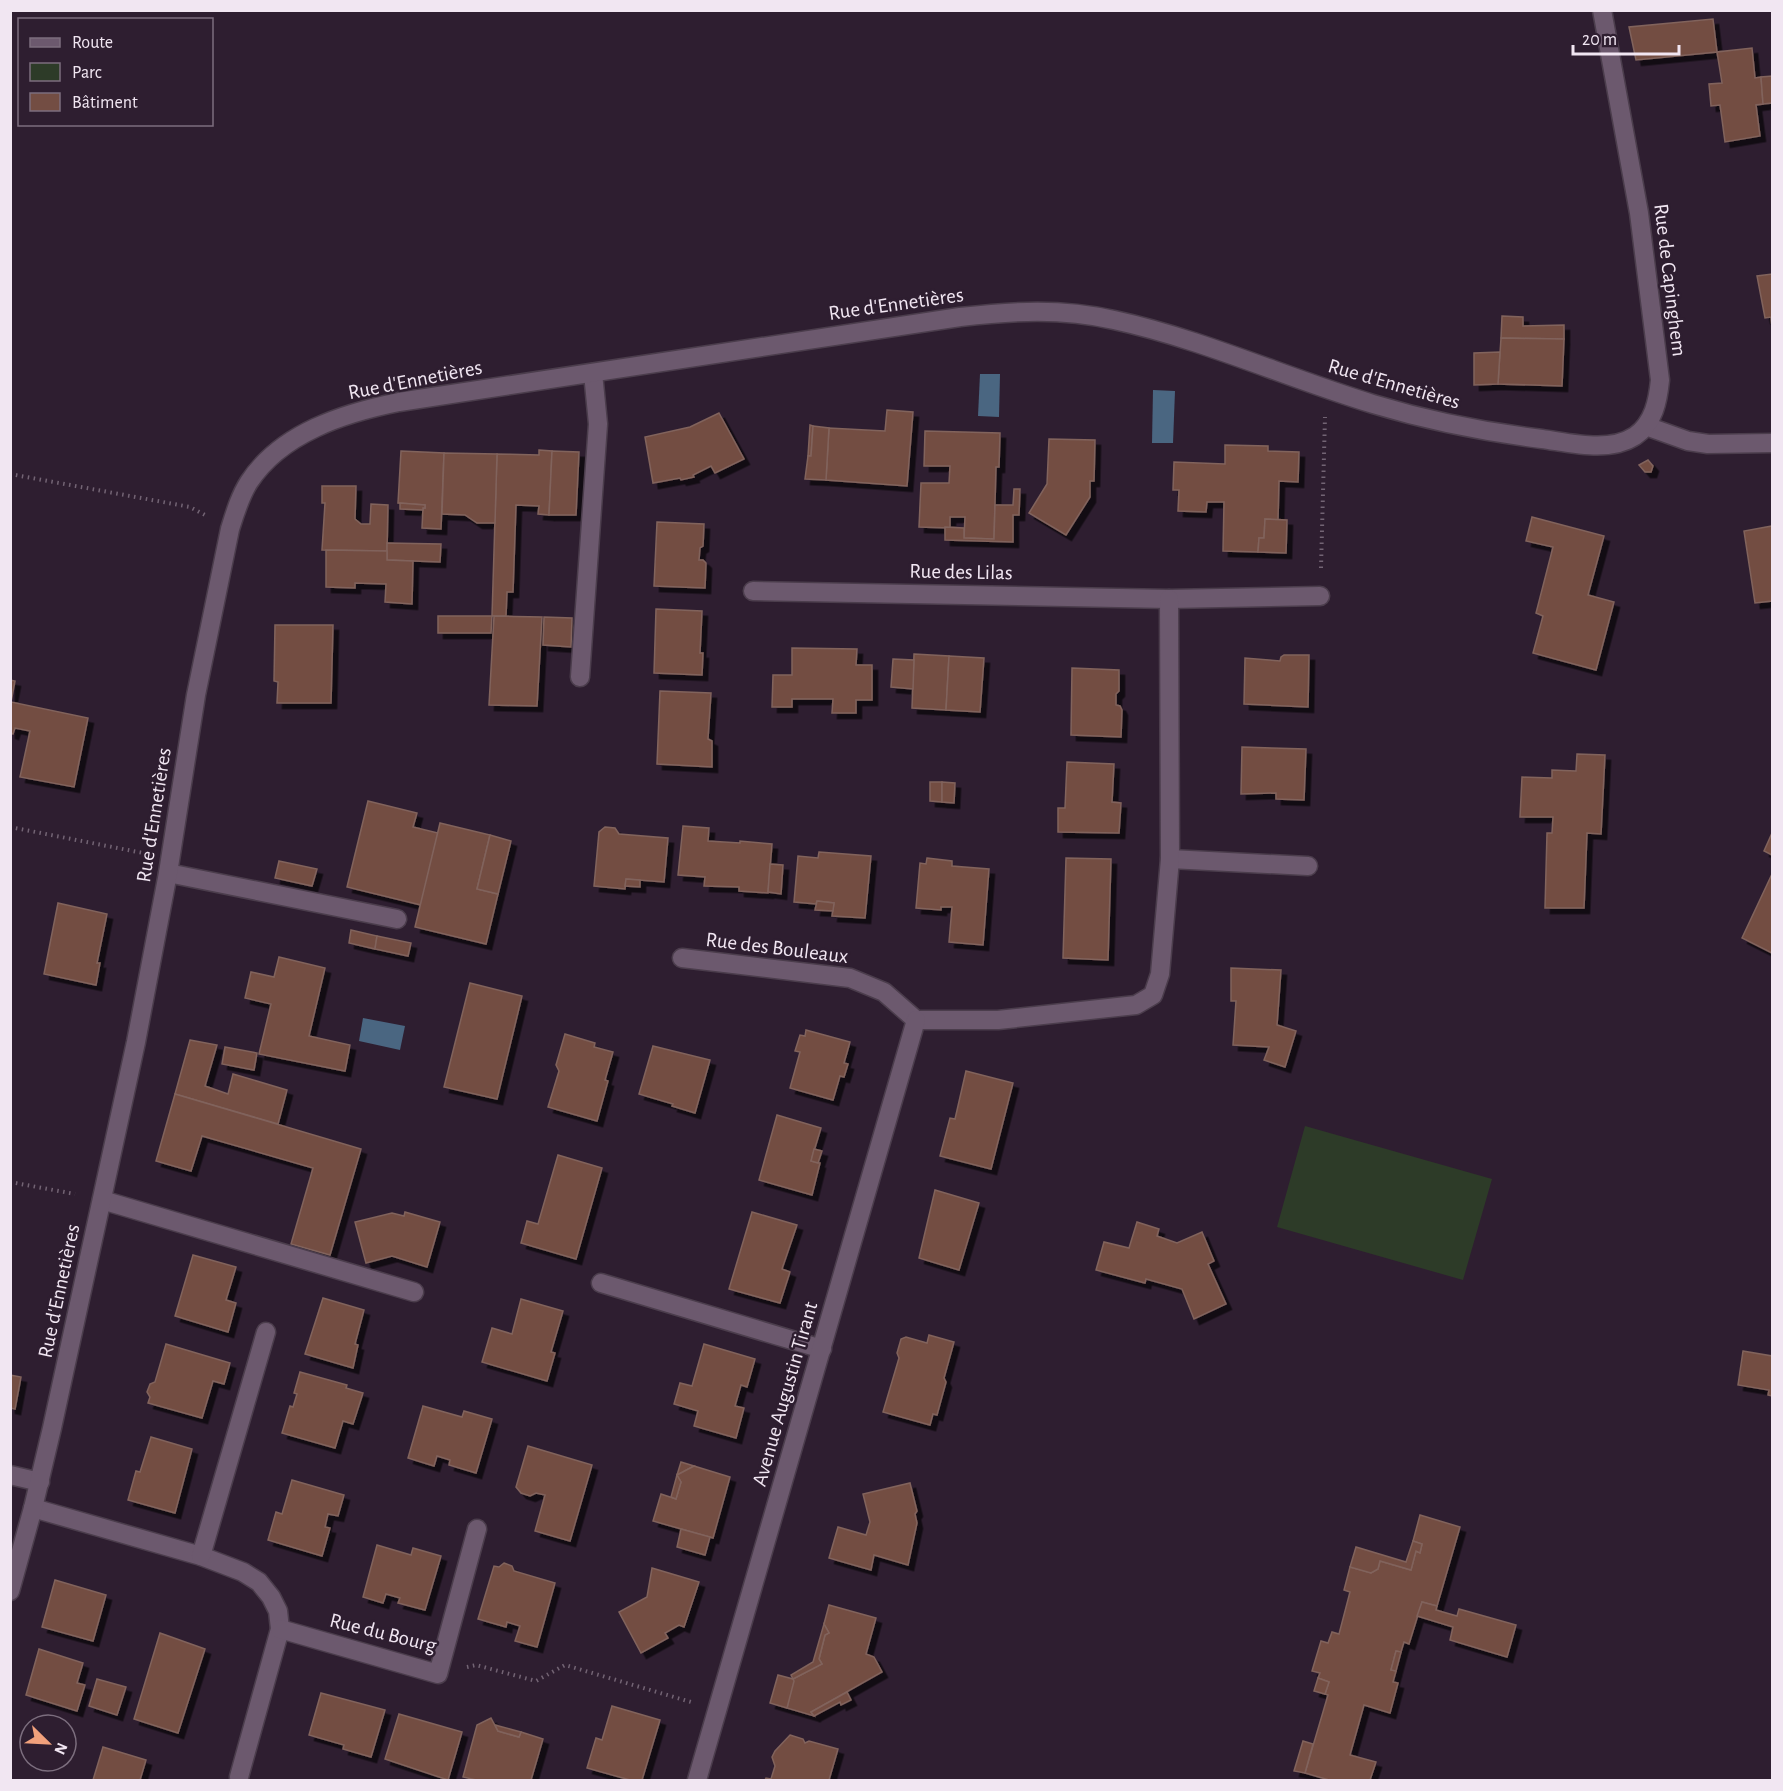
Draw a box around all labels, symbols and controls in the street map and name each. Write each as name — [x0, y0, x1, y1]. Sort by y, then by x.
legend — [18, 18, 213, 126]
scale bar — [1573, 18, 1680, 56]
text: 20 m — [1582, 31, 1617, 49]
text: Route — [72, 34, 113, 52]
text: Parc — [72, 64, 102, 82]
text: Bâtiment — [72, 94, 138, 112]
street label: Rue de Capinghem — [1650, 202, 1690, 358]
street label: Rue d'Ennetières — [827, 284, 965, 324]
street label: Rue d'Ennetières — [1326, 355, 1462, 413]
street label: Rue d'Ennetières — [346, 357, 484, 403]
street label: Rue des Lilas — [909, 561, 1013, 583]
street label: Rue d'Ennetières — [133, 746, 175, 884]
street label: Rue des Bouleaux — [705, 929, 849, 967]
street label: Rue d'Ennetières — [35, 1222, 83, 1360]
street label: Avenue Augustin Tirant — [749, 1299, 821, 1489]
street label: Rue du Bourg — [328, 1610, 439, 1657]
north arrow — [18, 1713, 78, 1773]
text: N — [51, 1740, 70, 1757]

